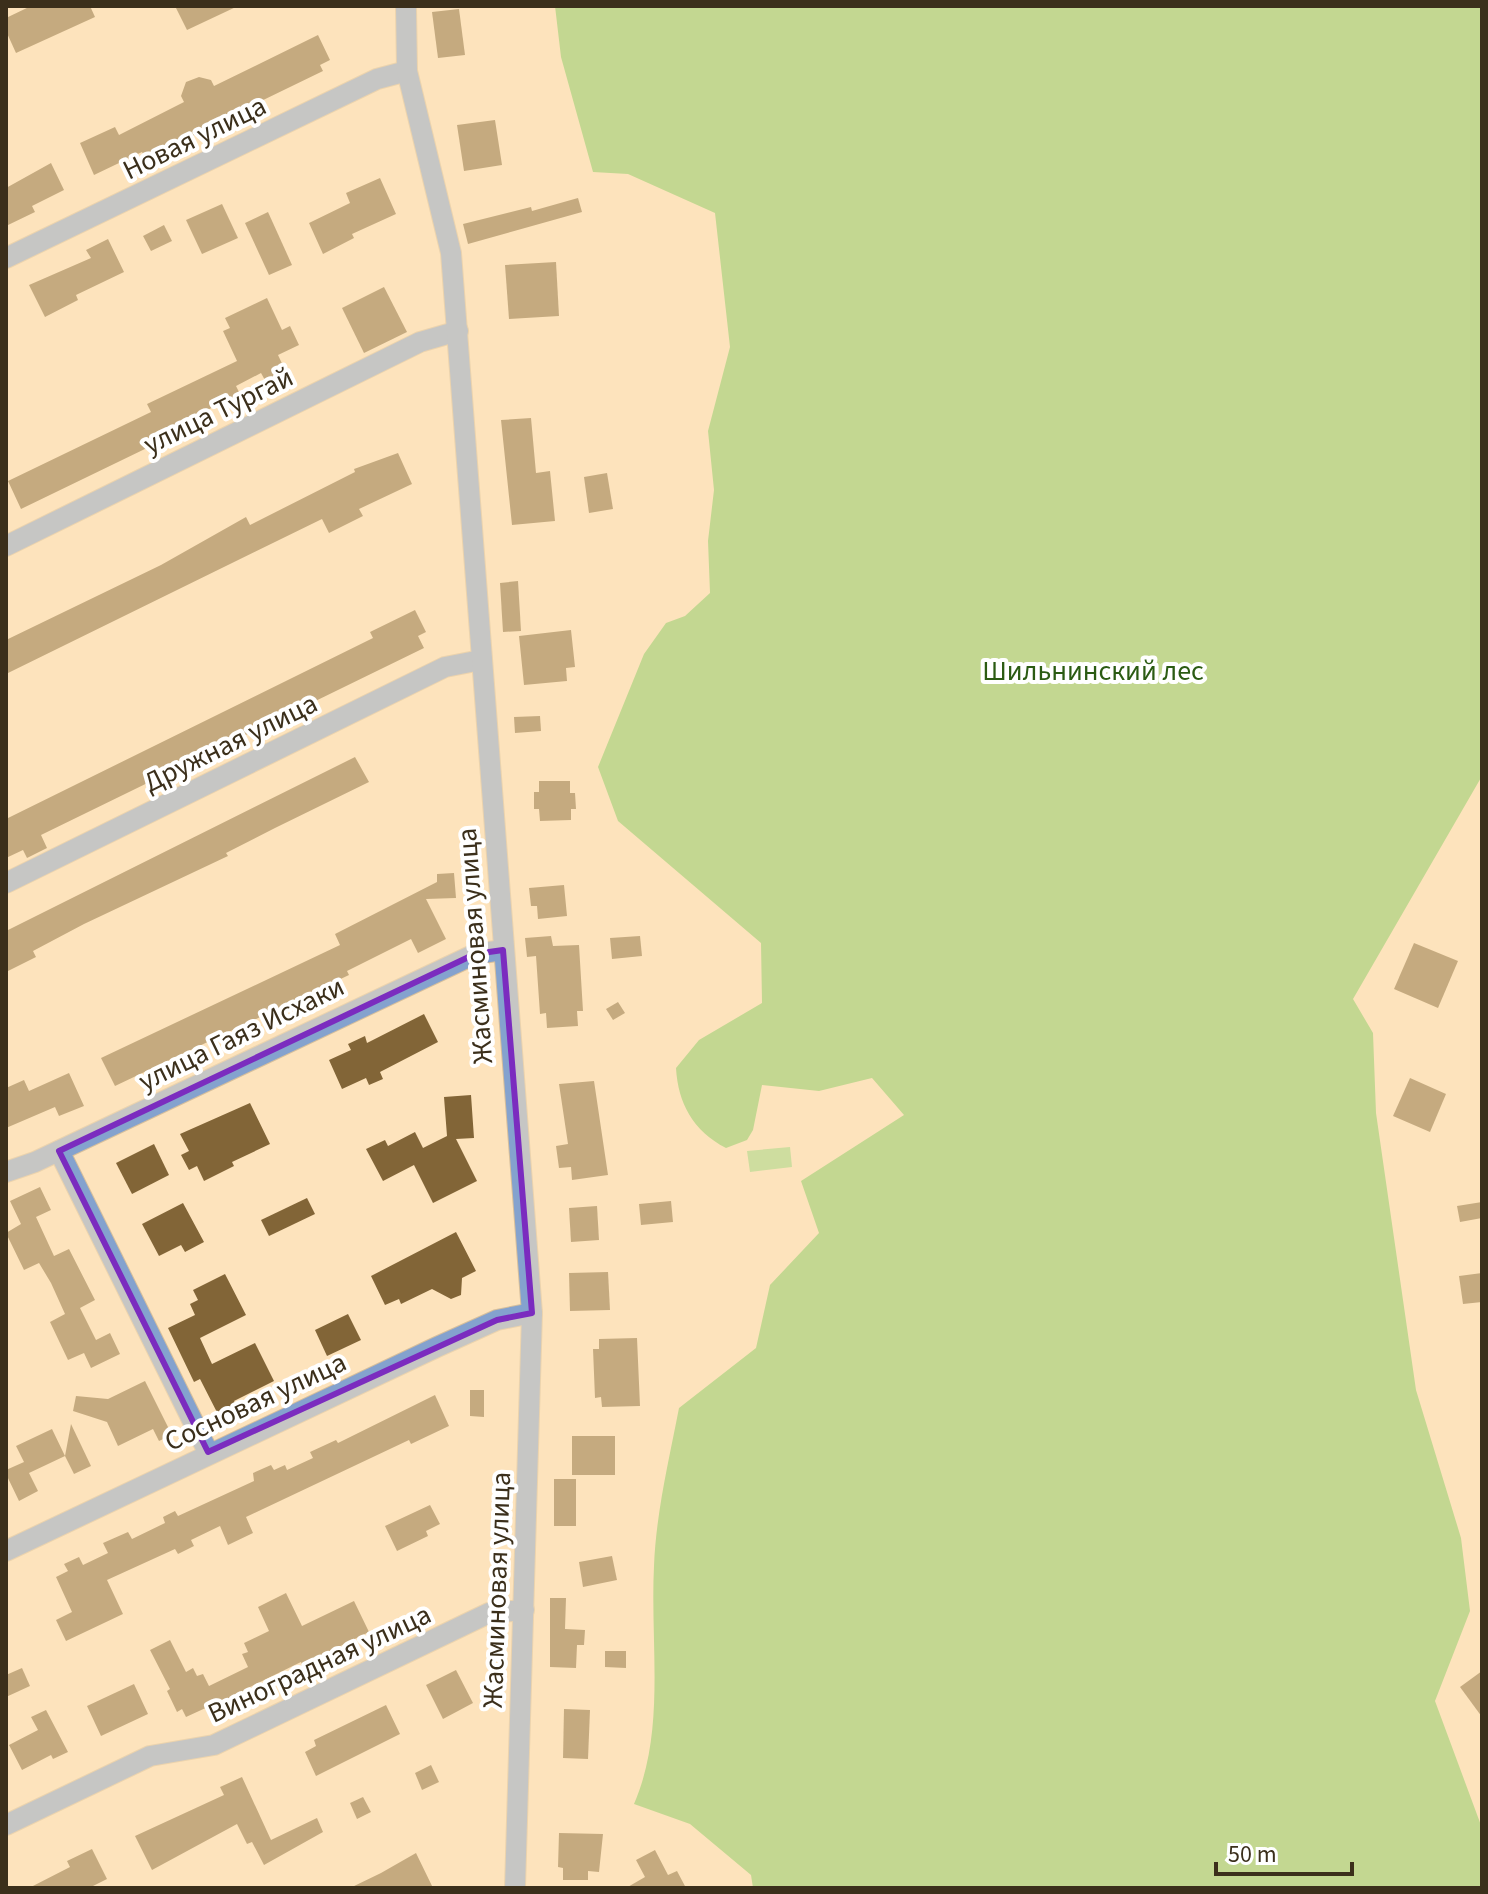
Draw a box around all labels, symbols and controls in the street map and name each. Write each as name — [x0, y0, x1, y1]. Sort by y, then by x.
street label: Новая улица — [116, 86, 273, 190]
street label: улица Тургай — [137, 357, 300, 464]
park label: Шильнинский лес — [982, 651, 1204, 691]
street label: Дружная улица — [137, 683, 324, 802]
street label: Жасминовая улица — [447, 827, 503, 1065]
street label: улица Гаяз Исхаки — [132, 967, 351, 1101]
street label: Сосновая улица — [158, 1342, 353, 1462]
street label: Жасминовая улица — [473, 1471, 521, 1709]
street label: Виноградная улица — [201, 1595, 438, 1733]
scale bar — [1216, 1826, 1352, 1876]
text: 50 m — [1228, 1837, 1277, 1872]

